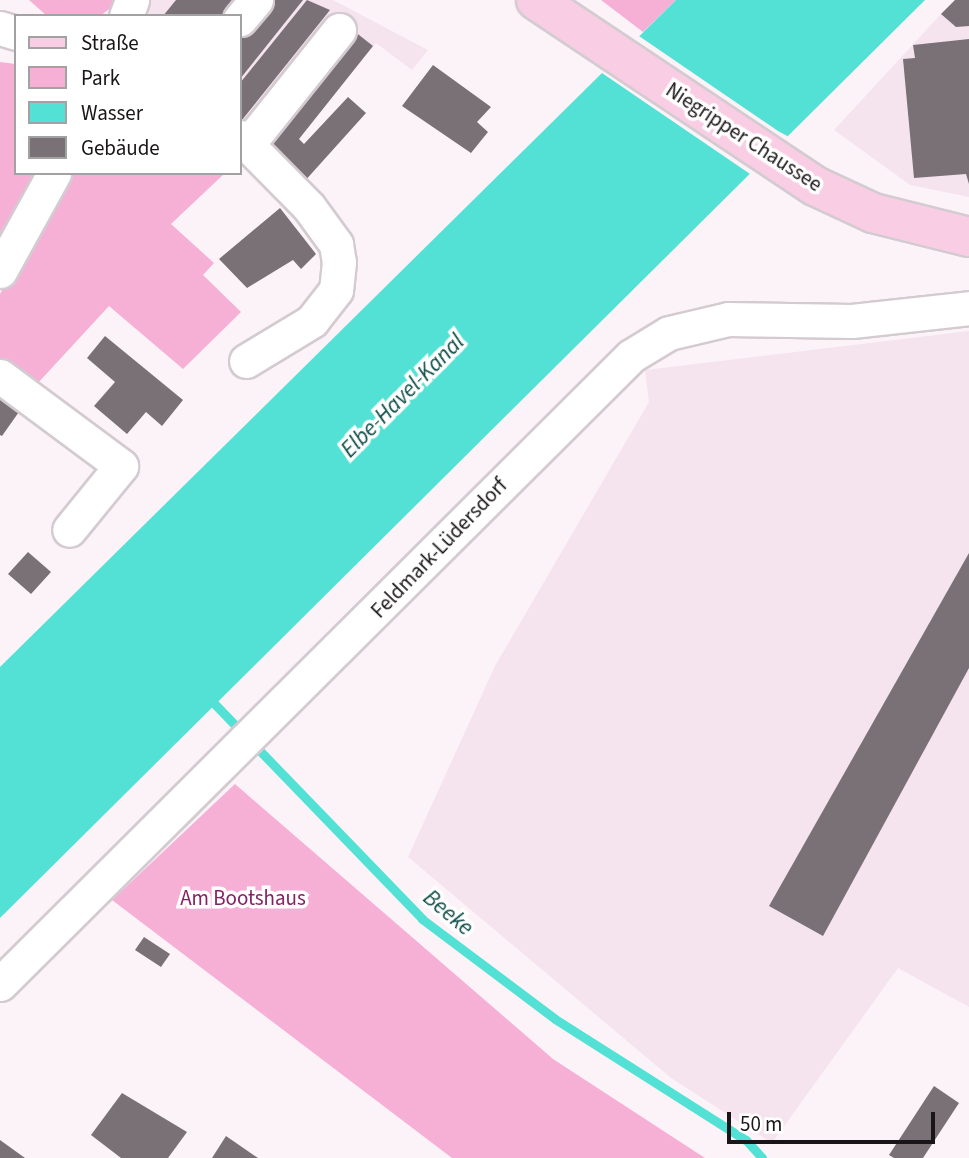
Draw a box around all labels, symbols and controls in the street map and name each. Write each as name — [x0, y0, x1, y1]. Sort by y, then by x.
legend — [14, 14, 242, 175]
text: Straße — [81, 28, 139, 58]
text: Park — [81, 63, 120, 93]
street label: Niegripper Chaussee — [661, 77, 827, 197]
text: Wasser — [81, 98, 143, 128]
text: Gebäude — [81, 133, 160, 163]
water label: Elbe-Havel-Kanal — [336, 329, 470, 463]
street label: Feldmark-Lüdersdorf — [366, 473, 512, 623]
water label: Beeke — [417, 884, 479, 942]
park label: Am Bootshaus — [180, 885, 306, 911]
scale bar — [731, 1098, 939, 1142]
text: 50 m — [740, 1109, 782, 1139]

